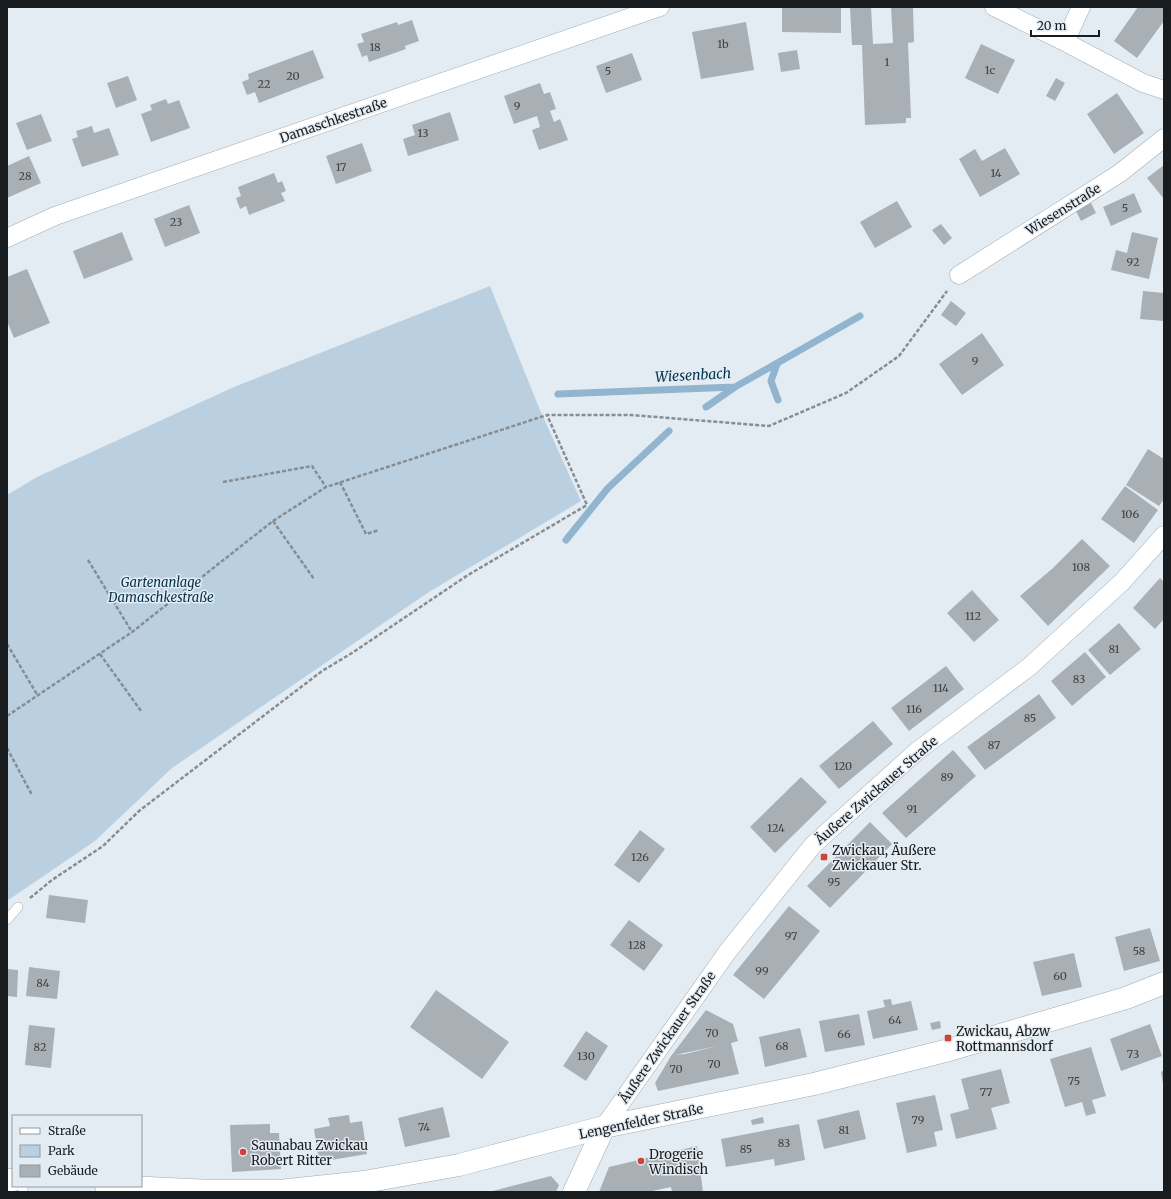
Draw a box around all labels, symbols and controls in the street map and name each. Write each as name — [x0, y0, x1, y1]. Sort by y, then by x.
scale bar — [1031, 12, 1099, 38]
text: 20 m — [1037, 18, 1066, 33]
house number: 1b — [717, 37, 729, 51]
house number: 18 — [369, 40, 381, 54]
house number: 1 — [885, 55, 890, 69]
house number: 1c — [985, 63, 996, 77]
house number: 5 — [605, 64, 611, 78]
house number: 20 — [286, 69, 300, 83]
house number: 22 — [258, 77, 270, 91]
street label: Damaschkestraße — [277, 94, 389, 147]
house number: 9 — [514, 99, 521, 113]
house number: 13 — [418, 126, 428, 140]
house number: 17 — [336, 160, 346, 174]
house number: 14 — [990, 166, 1002, 180]
house number: 28 — [19, 169, 32, 183]
street label: Wiesenstraße — [1022, 179, 1104, 240]
house number: 5 — [1122, 201, 1128, 215]
house number: 23 — [170, 215, 182, 229]
house number: 92 — [1127, 255, 1139, 269]
house number: 9 — [972, 354, 979, 368]
water label: Wiesenbach — [655, 364, 731, 386]
house number: 106 — [1121, 507, 1139, 521]
house number: 108 — [1072, 560, 1090, 574]
park label: Gartenanlage Damaschkestraße — [107, 574, 214, 606]
house number: 112 — [965, 609, 981, 623]
house number: 81 — [1108, 642, 1120, 656]
house number: 83 — [1073, 672, 1085, 686]
house number: 114 — [933, 681, 949, 695]
house number: 116 — [906, 702, 922, 716]
house number: 85 — [1024, 711, 1036, 725]
street label: Äußere Zwickauer Straße — [811, 732, 941, 849]
house number: 87 — [988, 738, 1000, 752]
house number: 120 — [834, 759, 852, 773]
house number: 89 — [940, 770, 954, 784]
house number: 91 — [906, 802, 918, 816]
house number: 124 — [767, 821, 785, 835]
place label: Zwickau, Äußere Zwickauer Str. — [832, 842, 936, 874]
house number: 126 — [631, 850, 649, 864]
marker: Zwickau, Äußere Zwickauer Str. — [819, 852, 829, 862]
house number: 95 — [828, 875, 840, 889]
house number: 97 — [785, 929, 797, 943]
house number: 128 — [628, 938, 646, 952]
house number: 58 — [1133, 944, 1146, 958]
house number: 99 — [755, 964, 769, 978]
street label: Äußere Zwickauer Straße — [615, 968, 720, 1107]
house number: 60 — [1053, 969, 1067, 983]
house number: 84 — [36, 976, 50, 990]
house number: 64 — [888, 1013, 902, 1027]
place label: Zwickau, Abzw Rottmannsdorf — [956, 1023, 1054, 1055]
house number: 70 — [705, 1026, 719, 1040]
house number: 66 — [837, 1027, 851, 1041]
marker: Zwickau, Abzw Rottmannsdorf — [943, 1033, 953, 1043]
house number: 68 — [775, 1039, 789, 1053]
house number: 82 — [34, 1040, 46, 1054]
house number: 73 — [1127, 1047, 1139, 1061]
house number: 130 — [577, 1049, 595, 1063]
house number: 70 — [707, 1057, 721, 1071]
house number: 70 — [669, 1062, 683, 1076]
house number: 75 — [1068, 1074, 1080, 1088]
house number: 77 — [980, 1085, 992, 1099]
street label: Lengenfelder Straße — [577, 1100, 705, 1143]
house number: 79 — [912, 1113, 925, 1127]
legend — [12, 1115, 142, 1187]
house number: 74 — [418, 1120, 430, 1134]
text: Straße — [48, 1123, 86, 1138]
house number: 81 — [838, 1123, 850, 1137]
house number: 83 — [778, 1136, 790, 1150]
place label: Saunabau Zwickau Robert Ritter — [251, 1137, 368, 1169]
house number: 85 — [740, 1142, 752, 1156]
text: Park — [48, 1143, 75, 1158]
place label: Drogerie Windisch — [648, 1146, 709, 1178]
marker: Saunabau Zwickau Robert Ritter — [238, 1147, 248, 1157]
marker: Drogerie Windisch — [636, 1156, 646, 1166]
text: Gebäude — [48, 1163, 98, 1178]

